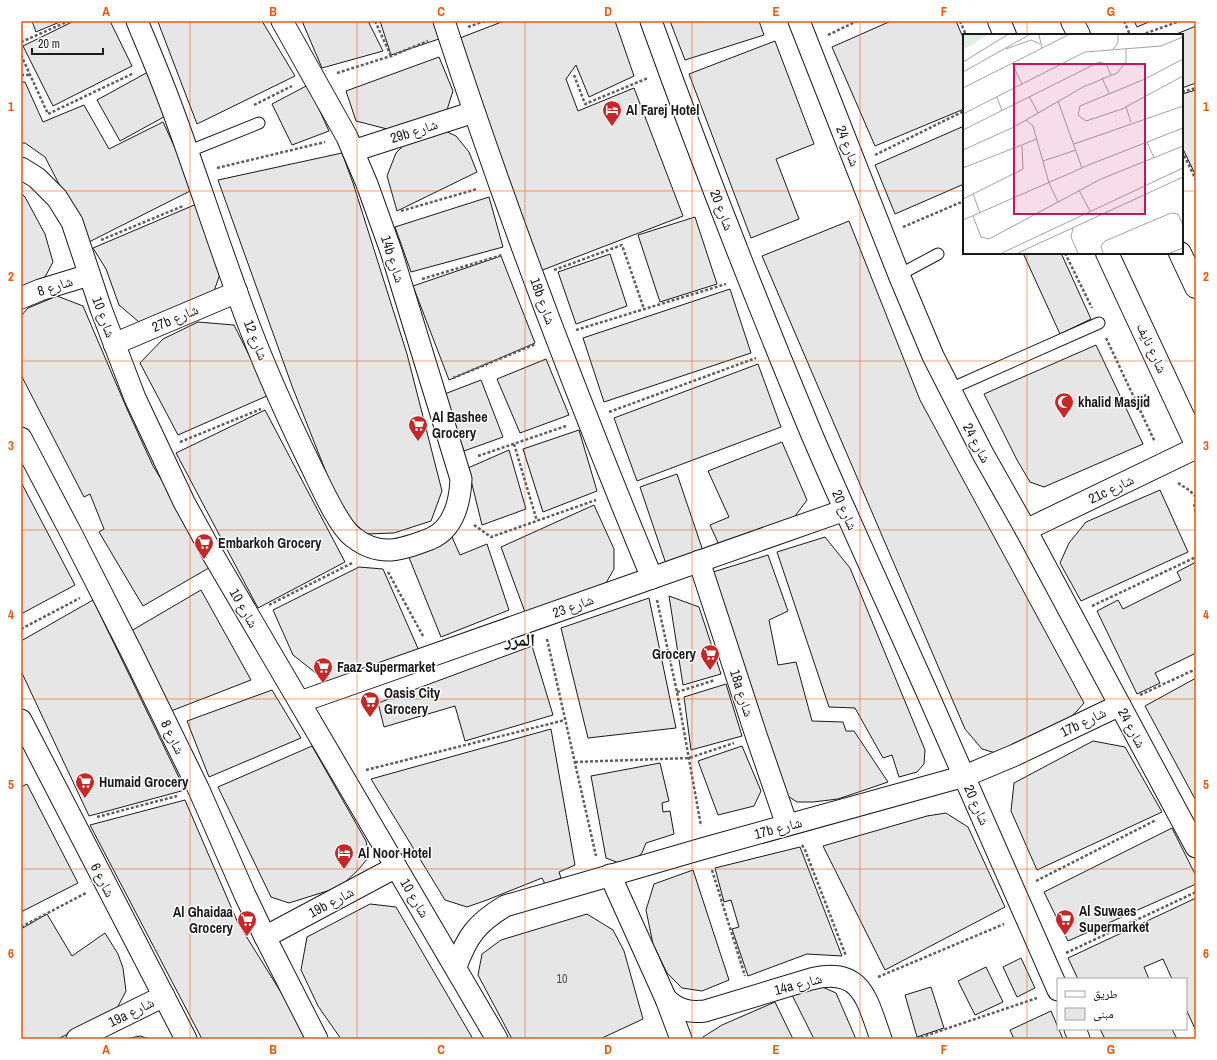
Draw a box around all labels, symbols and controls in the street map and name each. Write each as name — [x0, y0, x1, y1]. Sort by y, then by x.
text: A — [102, 3, 110, 20]
text: B — [269, 3, 277, 20]
text: C — [437, 3, 445, 20]
text: D — [604, 3, 612, 20]
text: E — [772, 3, 780, 20]
text: F — [941, 3, 948, 20]
text: G — [1107, 3, 1115, 20]
scale bar — [32, 30, 103, 56]
inset map — [963, 34, 1183, 254]
text: 20 m — [38, 36, 60, 52]
text: 1 — [8, 98, 14, 115]
text: 1 — [1203, 98, 1209, 115]
hotel icon: Al Farej Hotel — [601, 99, 623, 127]
place label: Al Farej Hotel — [626, 101, 699, 119]
street label: 29b شارع — [388, 115, 440, 148]
street label: شارع 24 — [831, 123, 864, 169]
street label: شارع 20 — [705, 187, 738, 233]
street label: 14b شارع — [376, 233, 409, 285]
text: 2 — [8, 268, 14, 285]
text: 2 — [1203, 268, 1209, 285]
street label: شارع 8 — [35, 272, 75, 301]
street label: 18b شارع — [525, 275, 560, 327]
street label: شارع 10 — [87, 294, 120, 340]
street label: 27b شارع — [149, 300, 201, 337]
street label: شارع 12 — [239, 317, 272, 363]
street label: شارع نايف — [1132, 320, 1171, 376]
mosque icon: khalid Masjid — [1053, 391, 1075, 419]
place label: khalid Masjid — [1078, 393, 1150, 411]
place label: Al Bashee Grocery — [432, 408, 488, 442]
supermarket icon: Al Bashee Grocery — [407, 414, 429, 442]
street label: شارع 24 — [958, 420, 995, 466]
text: 3 — [8, 437, 14, 454]
text: 3 — [1203, 437, 1209, 454]
street label: 21c شارع — [1085, 470, 1137, 509]
street label: شارع 20 — [827, 487, 862, 534]
supermarket icon: Embarkoh Grocery — [193, 532, 215, 560]
place label: Embarkoh Grocery — [218, 534, 322, 552]
street label: شارع 10 — [225, 585, 262, 631]
street label: شارع 23 — [550, 590, 596, 623]
text: 4 — [8, 606, 14, 623]
text: 4 — [1203, 606, 1209, 623]
district label: المرر — [504, 627, 535, 652]
supermarket icon: Grocery — [699, 643, 721, 671]
place label: Grocery — [652, 645, 697, 663]
supermarket icon: Faaz Supermarket — [312, 656, 334, 684]
place label: Faaz Supermarket — [337, 658, 436, 676]
street label: 18a شارع — [725, 667, 758, 719]
place label: Oasis City Grocery — [384, 684, 441, 718]
supermarket icon: Oasis City Grocery — [359, 690, 381, 718]
street label: 17b شارع — [1057, 703, 1109, 742]
street label: شارع 24 — [1113, 705, 1150, 751]
street label: شارع 8 — [156, 717, 189, 758]
supermarket icon: Humaid Grocery — [74, 771, 96, 799]
place label: Humaid Grocery — [99, 773, 189, 791]
text: 5 — [8, 776, 14, 793]
text: 5 — [1203, 776, 1209, 793]
street label: شارع 20 — [959, 782, 994, 829]
street label: 17b شارع — [752, 813, 804, 844]
hotel icon: Al Noor Hotel — [333, 842, 355, 870]
place label: Al Noor Hotel — [358, 844, 431, 862]
street label: شارع 6 — [86, 860, 119, 901]
street label: شارع 10 — [395, 875, 434, 921]
street label: 19b شارع — [305, 883, 357, 922]
place label: Al Suwaes Supermarket — [1079, 902, 1149, 936]
place label: Al Ghaidaa Grocery — [173, 903, 234, 937]
supermarket icon: Al Suwaes Supermarket — [1054, 908, 1076, 936]
supermarket icon: Al Ghaidaa Grocery — [236, 909, 258, 937]
text: 6 — [8, 945, 14, 962]
text: 6 — [1203, 945, 1209, 962]
street label: 14a شارع — [772, 969, 824, 1000]
house number: 10 — [557, 971, 567, 987]
legend — [1057, 978, 1187, 1030]
text: طريق — [1093, 986, 1118, 1002]
street label: 19a شارع — [105, 993, 157, 1032]
text: مبنى — [1093, 1006, 1114, 1022]
text: A — [102, 1041, 110, 1058]
text: B — [269, 1041, 277, 1058]
text: C — [437, 1041, 445, 1058]
text: D — [604, 1041, 612, 1058]
text: E — [772, 1041, 780, 1058]
text: F — [941, 1041, 948, 1058]
text: G — [1107, 1041, 1115, 1058]

